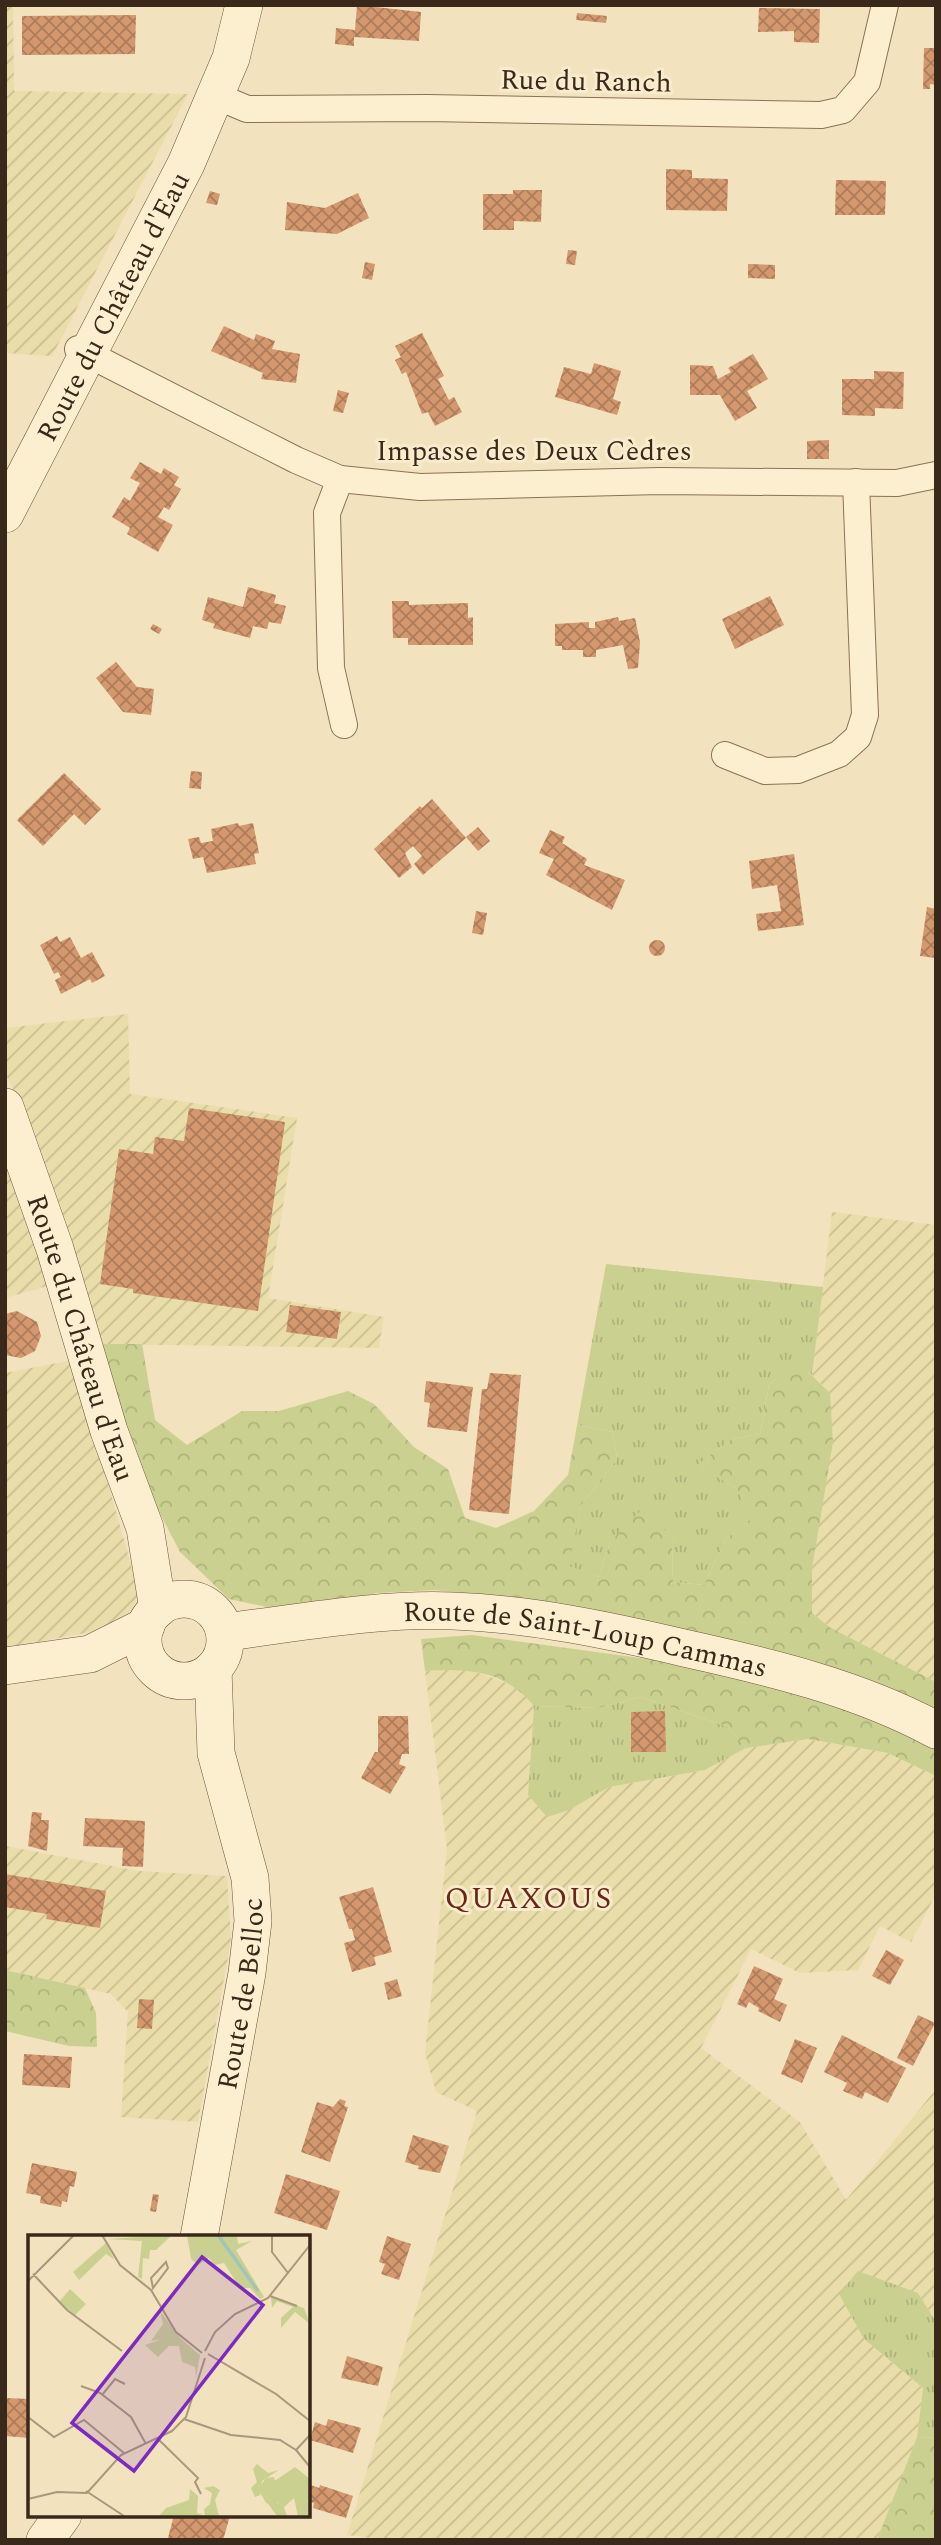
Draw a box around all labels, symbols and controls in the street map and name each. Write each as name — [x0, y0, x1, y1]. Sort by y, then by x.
street label: Rue du Ranch — [500, 59, 672, 104]
street label: Route du Château d'Eau — [26, 164, 202, 449]
street label: Impasse des Deux Cèdres — [376, 430, 692, 473]
street label: Route du Château d'Eau — [14, 1189, 146, 1488]
street label: Route de Saint-Loup Cammas — [402, 1591, 772, 1690]
district label: QUAXOUS — [445, 1876, 613, 1922]
street label: Route de Belloc — [206, 1896, 276, 2093]
inset map — [28, 2235, 310, 2517]

